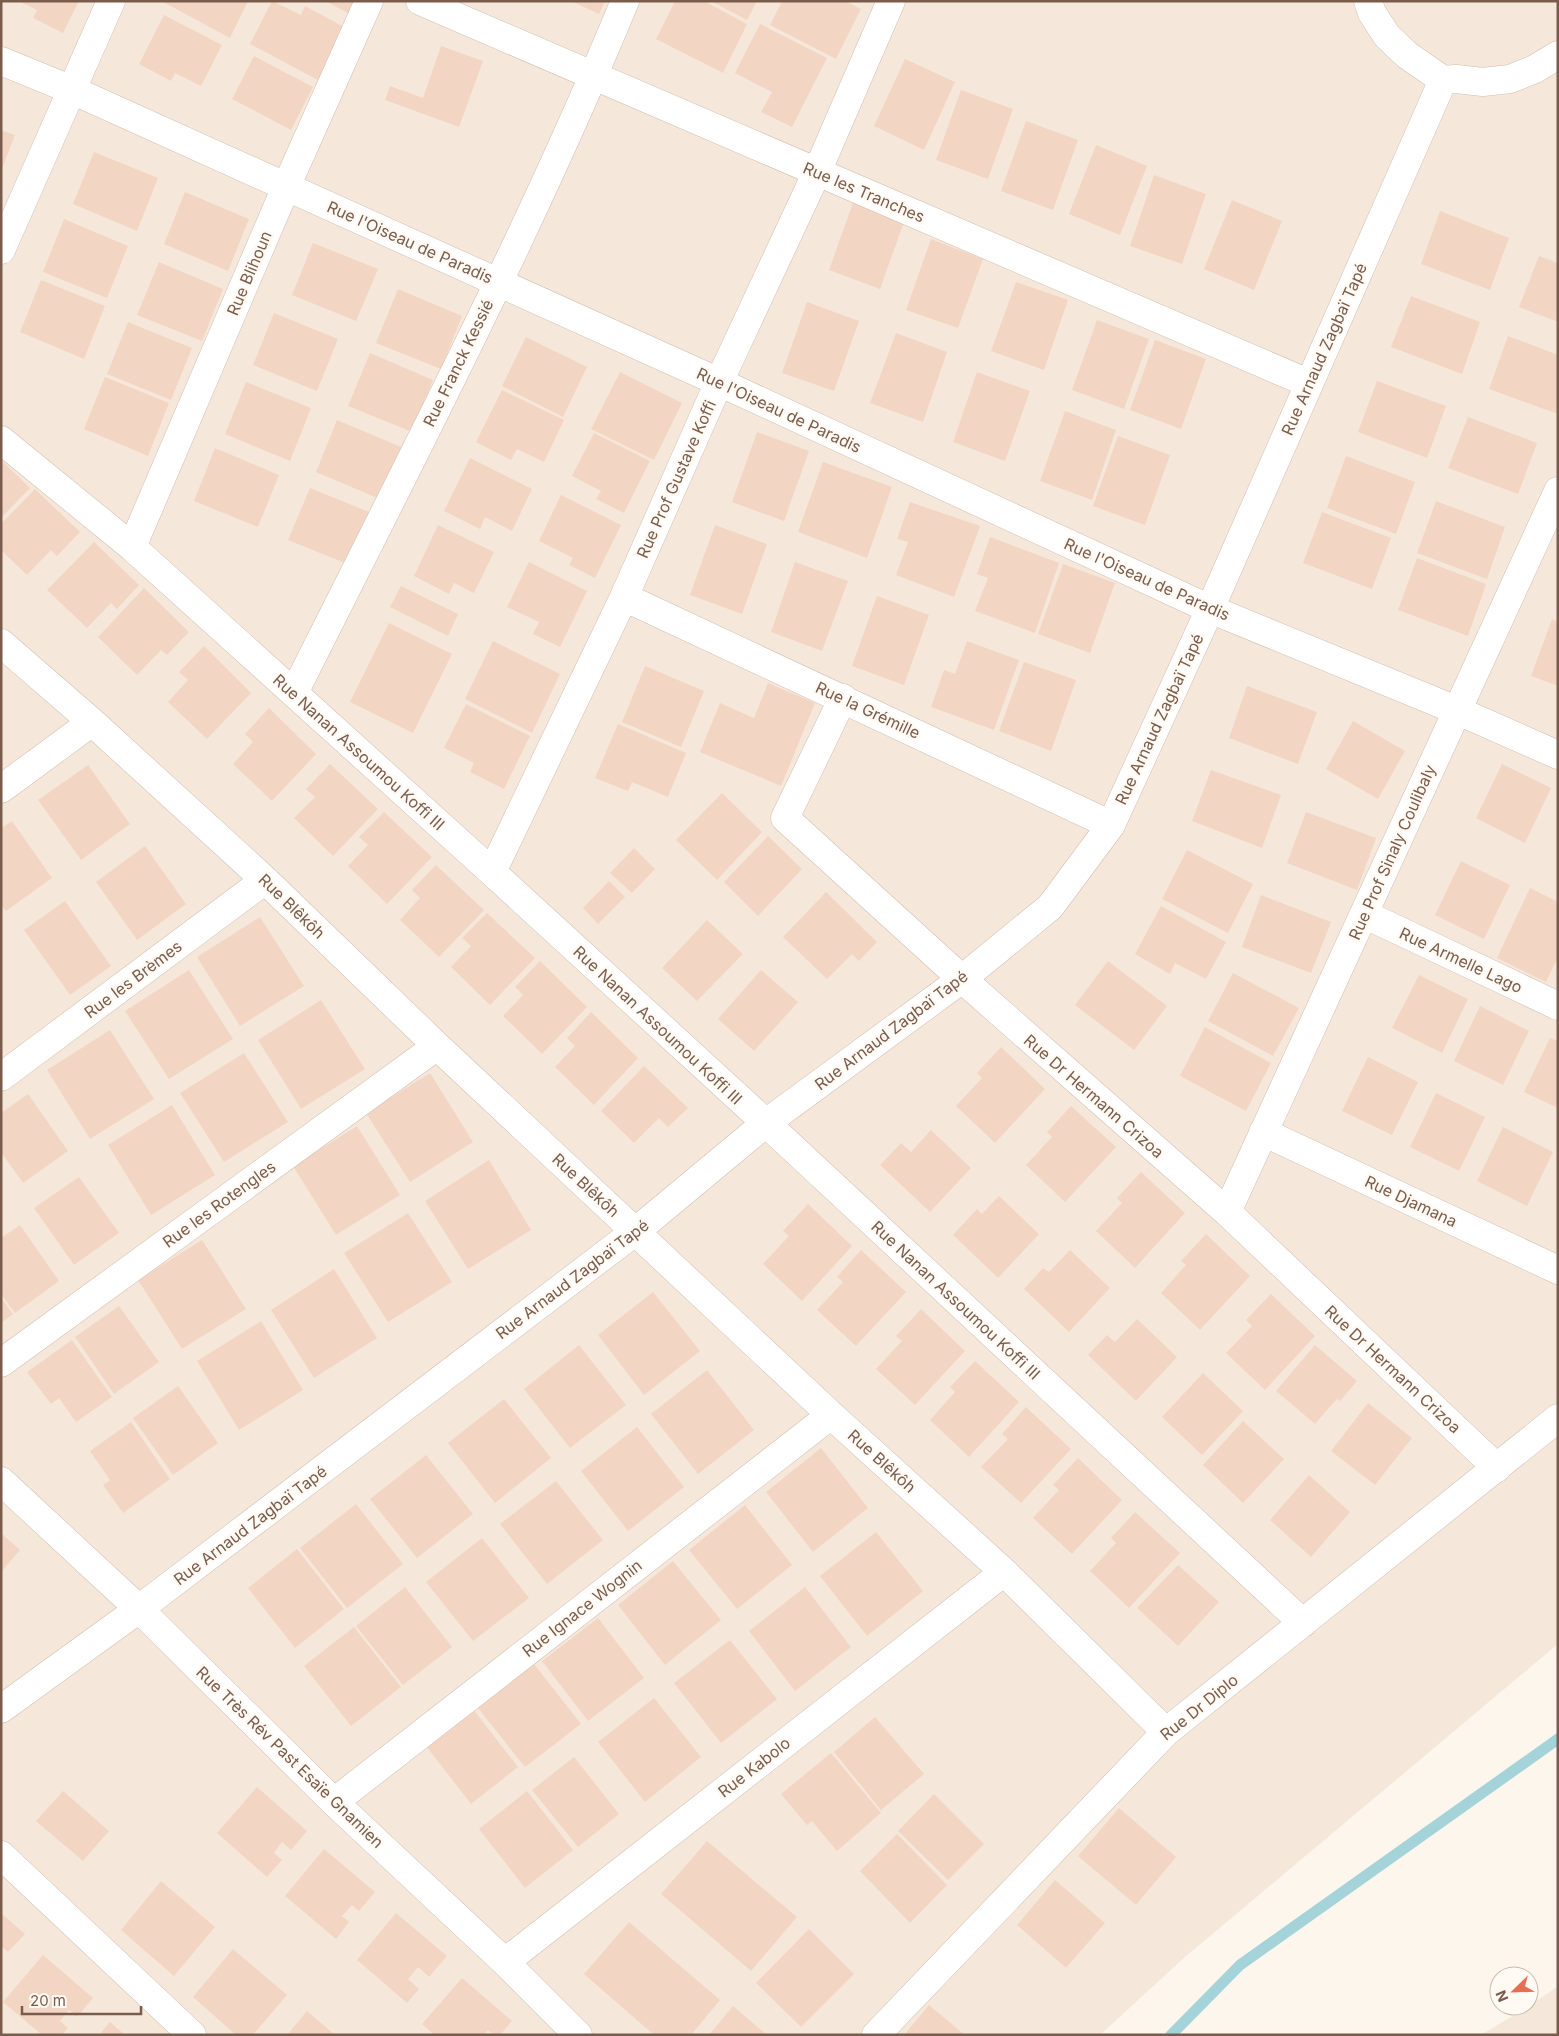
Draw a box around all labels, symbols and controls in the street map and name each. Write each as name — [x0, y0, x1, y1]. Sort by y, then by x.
street label: Rue les Tranches — [800, 157, 928, 227]
street label: Rue l'Oiseau de Paradis — [324, 196, 496, 288]
street label: Rue Blihoun — [222, 228, 276, 318]
street label: Rue Arnaud Zagbaï Tapé — [1277, 260, 1371, 438]
street label: Rue Franck Kessié — [419, 296, 497, 430]
street label: Rue l'Oiseau de Paradis — [694, 363, 864, 457]
street label: Rue Prof Gustave Koffi — [632, 397, 720, 561]
street label: Rue l'Oiseau de Paradis — [1061, 533, 1233, 625]
street label: Rue Arnaud Zagbaï Tapé — [1111, 630, 1207, 808]
street label: Rue Nanan Assoumou Koffi III — [269, 670, 449, 834]
street label: Rue la Grémille — [813, 677, 923, 743]
street label: Rue Prof Sinaly Coulibaly — [1344, 761, 1440, 943]
street label: Rue Blêkôh — [255, 869, 329, 943]
street label: Rue Armelle Lago — [1396, 923, 1526, 997]
street label: Rue les Brèmes — [80, 936, 186, 1022]
street label: Rue Nanan Assoumou Koffi III — [569, 941, 747, 1109]
street label: Rue Arnaud Zagbaï Tapé — [810, 966, 972, 1094]
street label: Rue Dr Hermann Crizoa — [1020, 1030, 1168, 1162]
street label: Rue Blêkôh — [548, 1149, 624, 1221]
street label: Rue les Rotengles — [159, 1156, 279, 1252]
street label: Rue Djamana — [1362, 1171, 1460, 1231]
street label: Rue Arnaud Zagbaï Tapé — [491, 1215, 653, 1343]
street label: Rue Nanan Assoumou Koffi III — [867, 1216, 1045, 1384]
street label: Rue Dr Hermann Crizoa — [1321, 1301, 1465, 1437]
street label: Rue Blêkôh — [844, 1425, 920, 1497]
street label: Rue Arnaud Zagbaï Tapé — [169, 1461, 331, 1589]
street label: Rue Ignace Wognin — [518, 1555, 646, 1661]
street label: Rue Très Rév Past Esaïe Gnamien — [192, 1662, 388, 1852]
street label: Rue Dr Diplo — [1156, 1670, 1242, 1744]
street label: Rue Kabolo — [714, 1733, 794, 1801]
north arrow — [1489, 1966, 1539, 2016]
scale bar — [22, 1984, 141, 2016]
text: N — [1492, 1988, 1511, 2005]
text: 20 m — [30, 1991, 66, 2010]

